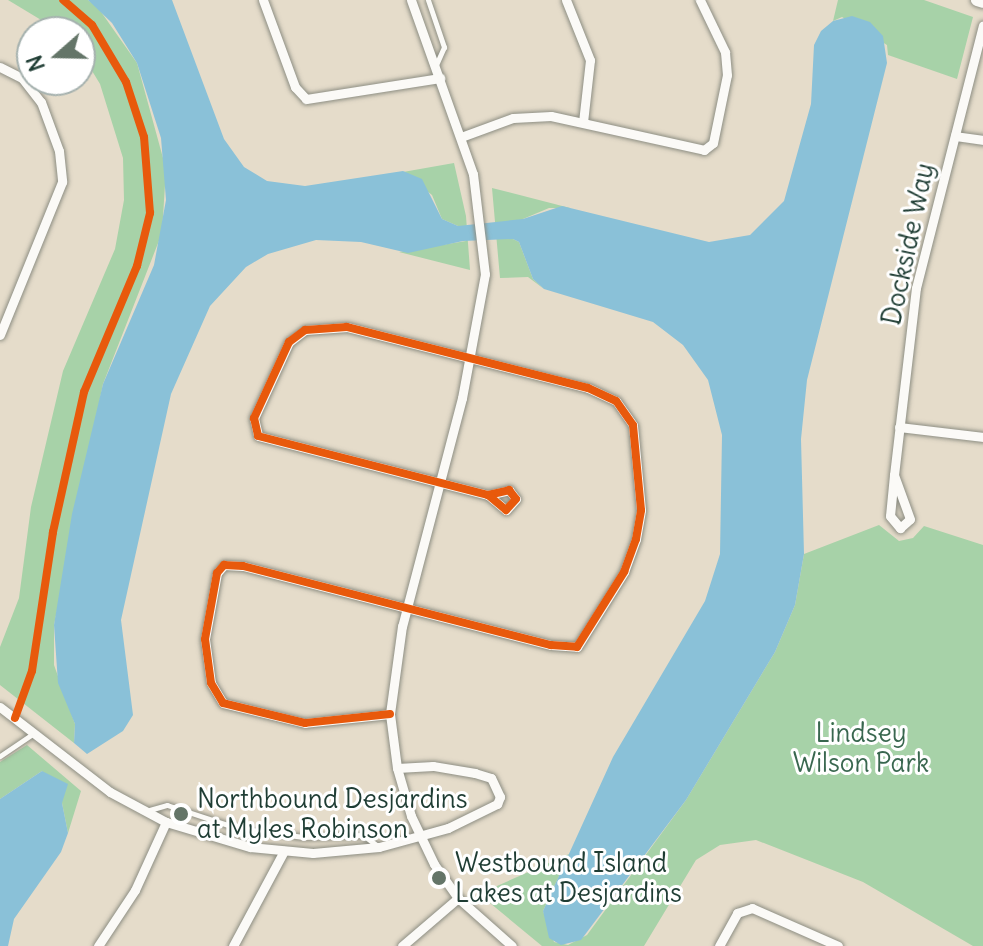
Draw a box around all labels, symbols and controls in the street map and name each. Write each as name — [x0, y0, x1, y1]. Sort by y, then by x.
north arrow — [16, 16, 96, 96]
text: N — [20, 52, 51, 75]
street label: Dockside Way — [876, 160, 940, 328]
park label: Lindsey Wilson Park — [793, 717, 929, 778]
place label: Northbound Desjardins at Myles Robinson — [197, 783, 468, 844]
marker: Northbound Desjardins at Myles Robinson — [172, 805, 190, 823]
place label: Westbound Island Lakes at Desjardins — [455, 847, 682, 908]
marker: Westbound Island Lakes at Desjardins — [430, 869, 448, 887]

